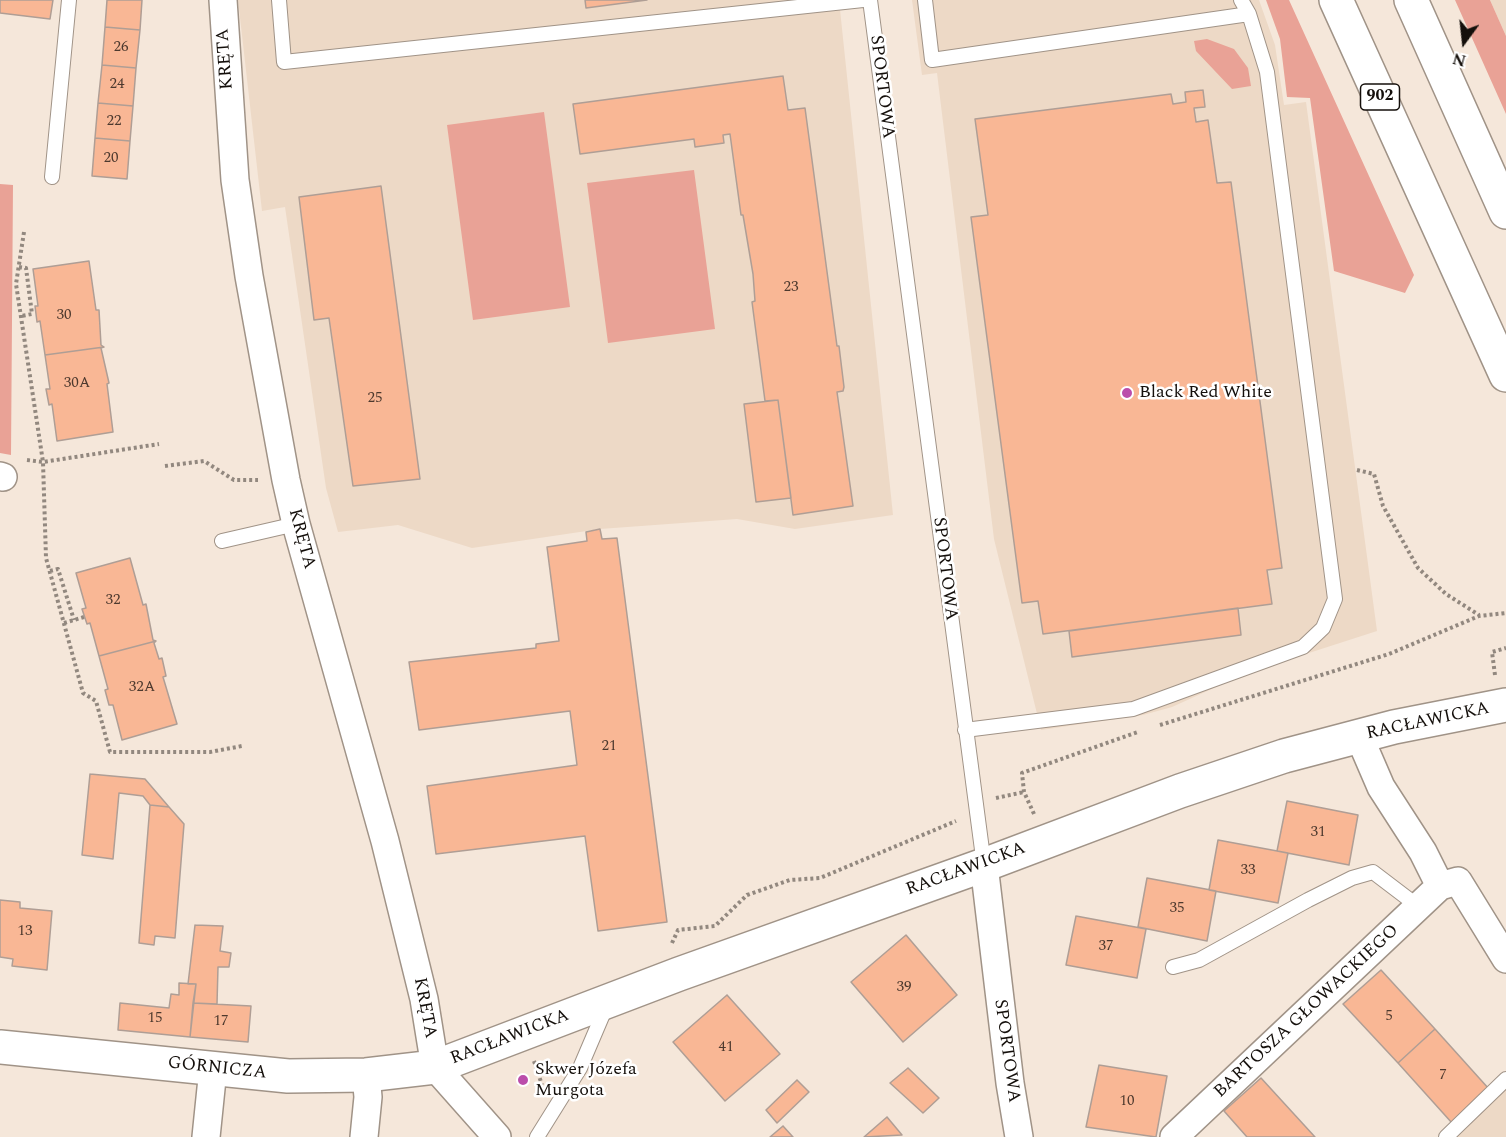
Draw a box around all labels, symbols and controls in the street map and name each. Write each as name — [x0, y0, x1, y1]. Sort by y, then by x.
north arrow — [1434, 12, 1494, 72]
street label: KRĘTA — [213, 27, 239, 91]
street label: SPORTOWA — [864, 34, 898, 140]
house number: 26 — [114, 39, 128, 57]
text: N — [1450, 46, 1469, 73]
house number: 24 — [110, 76, 124, 94]
road number: 902 — [1360, 84, 1400, 110]
house number: 22 — [107, 113, 121, 131]
house number: 20 — [104, 150, 118, 168]
house number: 23 — [784, 279, 798, 297]
house number: 30 — [57, 307, 71, 325]
house number: 30A — [64, 375, 90, 393]
place label: Black Red White — [1139, 382, 1272, 404]
marker: Black Red White — [1120, 386, 1134, 400]
house number: 25 — [368, 390, 382, 408]
street label: KRĘTA — [283, 506, 319, 572]
street label: SPORTOWA — [927, 516, 961, 622]
house number: 32 — [106, 592, 120, 610]
house number: 32A — [129, 679, 155, 697]
street label: RACŁAWICKA — [1364, 698, 1492, 746]
house number: 21 — [602, 738, 616, 756]
house number: 31 — [1311, 824, 1325, 842]
street label: RACŁAWICKA — [903, 838, 1029, 902]
house number: 33 — [1241, 862, 1255, 880]
house number: 35 — [1170, 900, 1184, 918]
street label: BARTOSZA GŁOWACKIEGO — [1210, 921, 1404, 1103]
house number: 13 — [18, 923, 32, 941]
house number: 37 — [1099, 938, 1113, 956]
street label: KRĘTA — [408, 976, 440, 1040]
house number: 39 — [897, 979, 911, 997]
street label: SPORTOWA — [988, 998, 1024, 1104]
street label: RACŁAWICKA — [448, 1005, 572, 1071]
house number: 5 — [1385, 1008, 1393, 1026]
house number: 15 — [148, 1010, 162, 1028]
house number: 17 — [214, 1013, 228, 1031]
house number: 41 — [719, 1039, 733, 1057]
street label: GÓRNICZA — [166, 1053, 268, 1085]
place label: Skwer Józefa Murgota — [535, 1059, 637, 1102]
house number: 7 — [1439, 1067, 1447, 1085]
marker: Skwer Józefa Murgota — [516, 1073, 530, 1087]
house number: 10 — [1120, 1093, 1134, 1111]

